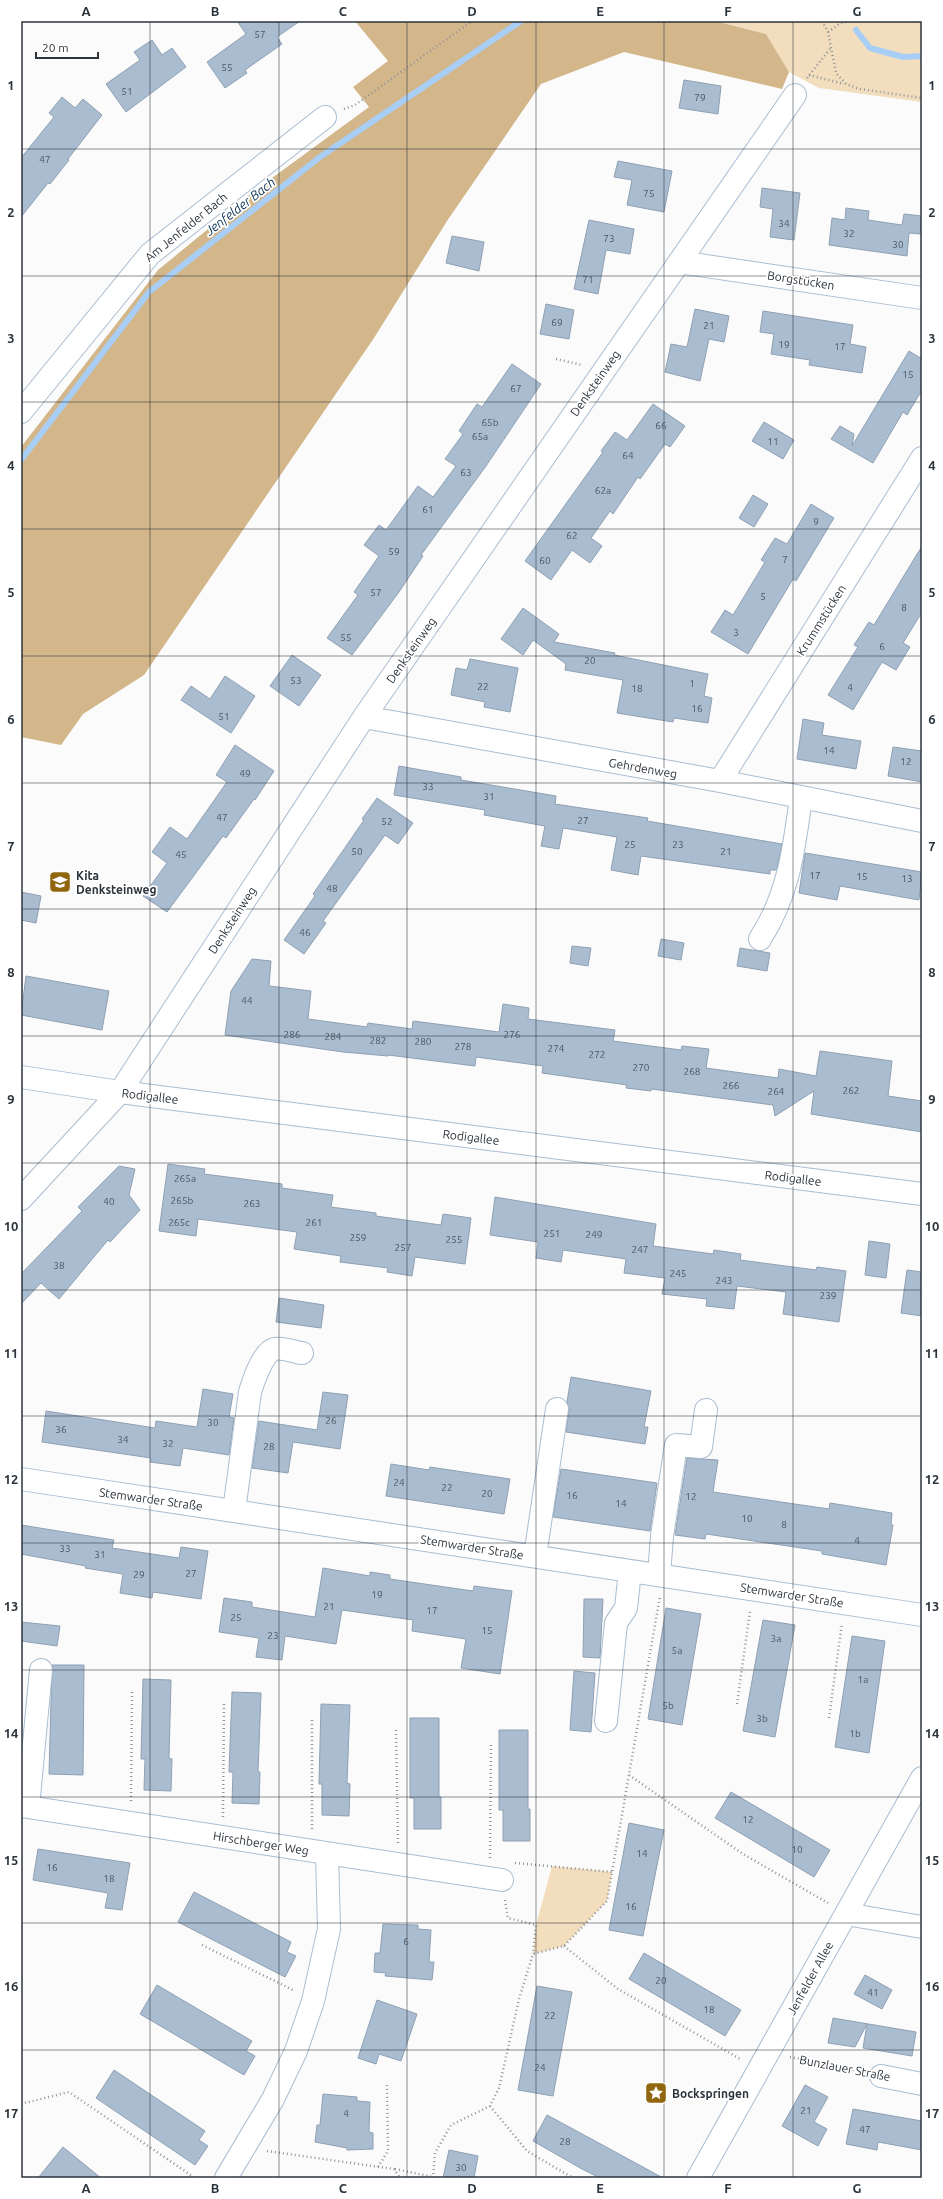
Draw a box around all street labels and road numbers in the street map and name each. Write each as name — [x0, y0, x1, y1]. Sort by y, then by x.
street label: Am Jenfelder Bach — [142, 190, 230, 264]
street label: Borgstücken — [767, 268, 835, 292]
street label: Denksteinweg — [568, 348, 622, 418]
street label: Krummstücken — [794, 582, 848, 658]
street label: Denksteinweg — [384, 615, 438, 685]
street label: Gehrdenweg — [608, 756, 678, 780]
street label: Denksteinweg — [206, 884, 258, 956]
street label: Rodigallee — [121, 1086, 179, 1106]
street label: Rodigallee — [442, 1127, 500, 1147]
street label: Rodigallee — [764, 1168, 822, 1188]
street label: Stemwarder Straße — [98, 1485, 204, 1513]
street label: Stemwarder Straße — [419, 1532, 525, 1562]
street label: Stemwarder Straße — [739, 1580, 845, 1610]
street label: Hirschberger Weg — [212, 1829, 310, 1857]
street label: Jenfelder Allee — [784, 1939, 836, 2017]
street label: Bunzlauer Straße — [798, 2053, 892, 2083]

